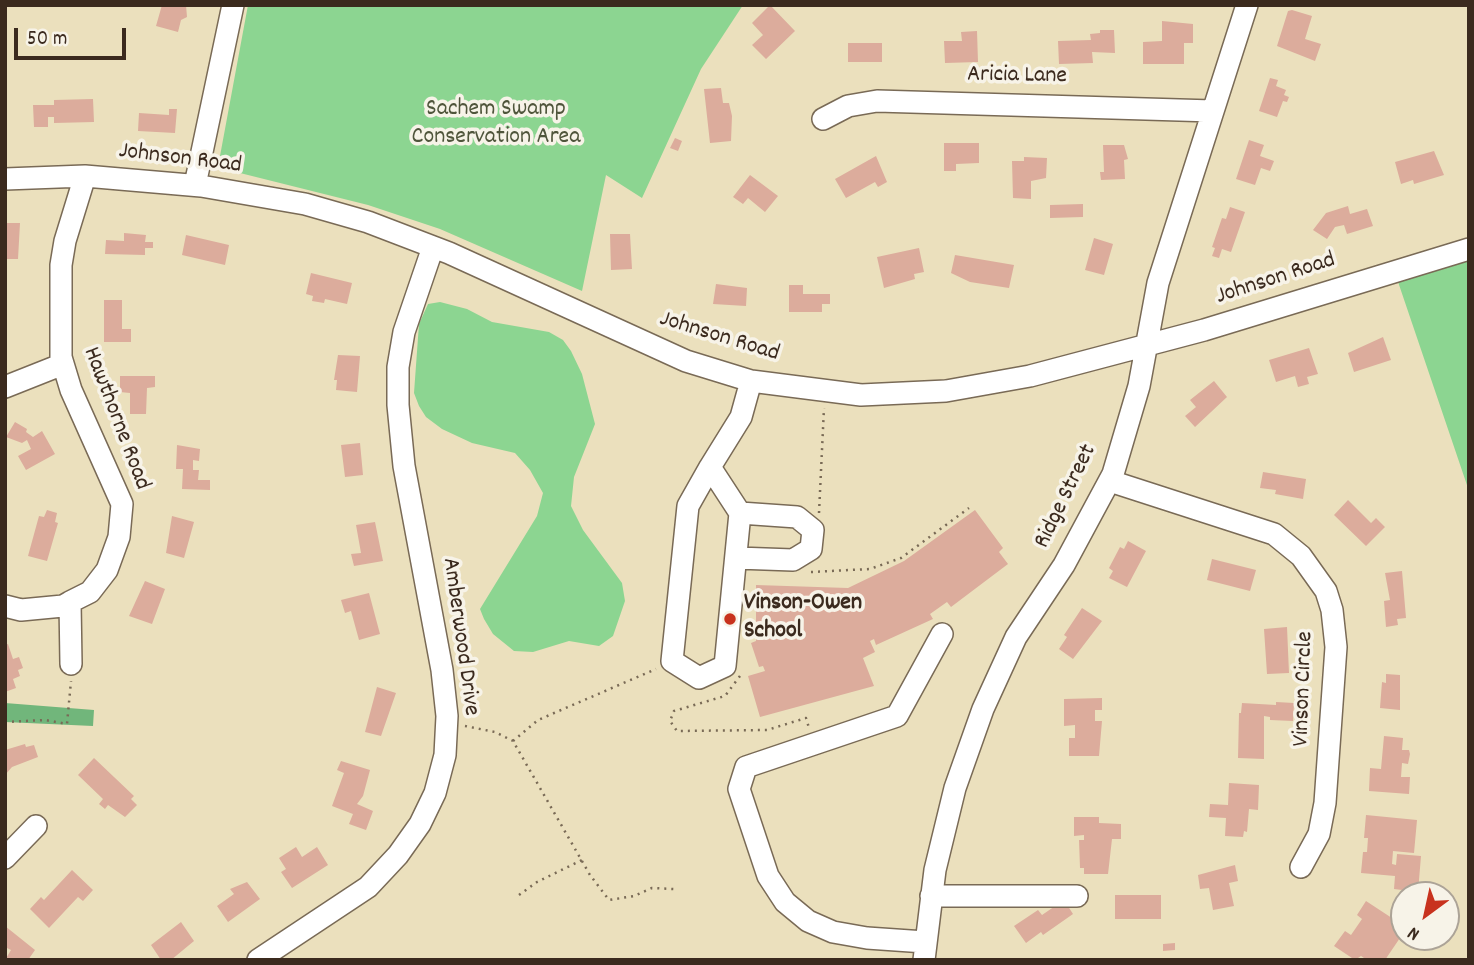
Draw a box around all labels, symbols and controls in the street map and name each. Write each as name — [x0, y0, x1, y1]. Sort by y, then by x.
scale bar — [18, 14, 130, 58]
text: 50 m — [27, 25, 67, 55]
street label: Aricia Lane — [967, 62, 1067, 92]
park label: Sachem Swamp Conservation Area — [412, 97, 580, 153]
street label: Johnson Road — [117, 138, 243, 182]
street label: Johnson Road — [1213, 247, 1339, 313]
street label: Johnson Road — [656, 306, 782, 370]
street label: Hawthorne Road — [75, 344, 155, 494]
street label: Ridge Street — [1029, 440, 1105, 554]
street label: Amberwood Drive — [434, 556, 484, 718]
place label: Vinson-Owen School — [744, 591, 862, 647]
marker: Vinson-Owen School — [722, 611, 738, 627]
street label: Vinson Circle — [1289, 631, 1321, 747]
north arrow — [1390, 881, 1460, 951]
text: N — [1403, 918, 1426, 946]

